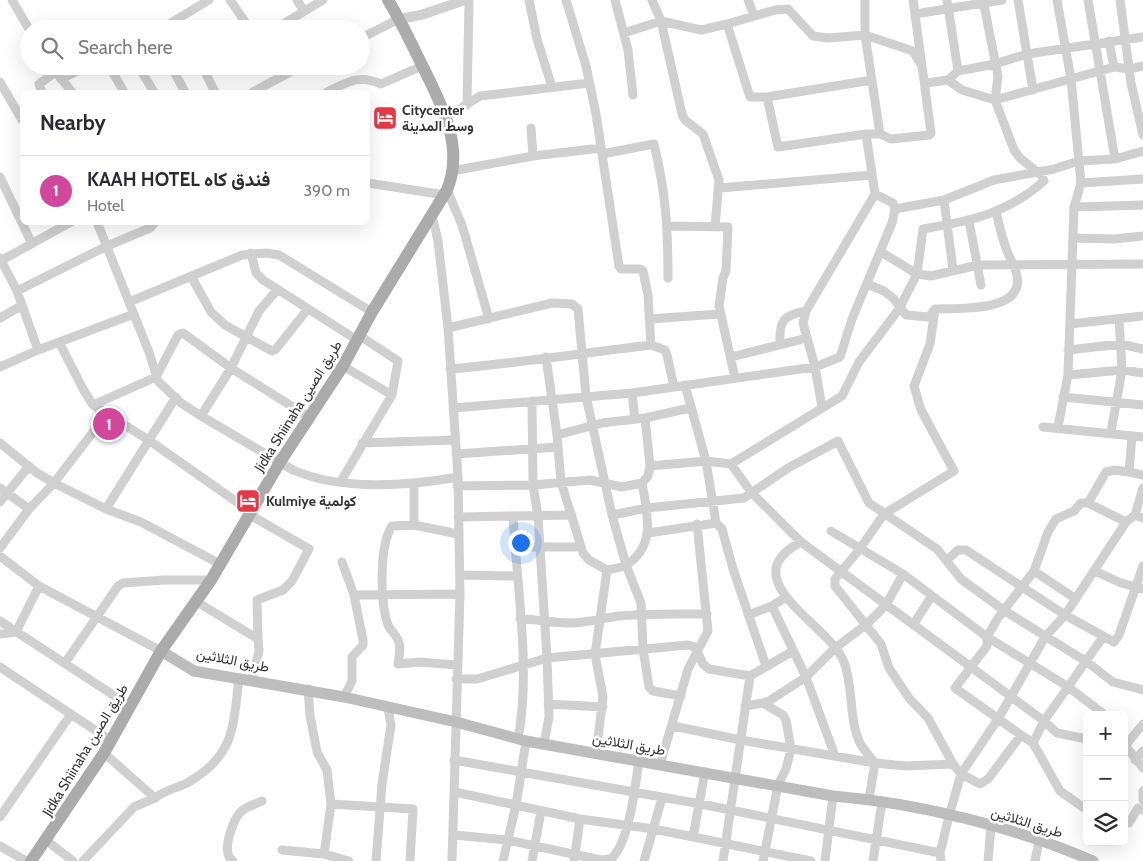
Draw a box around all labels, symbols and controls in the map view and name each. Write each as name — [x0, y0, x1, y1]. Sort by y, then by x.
search box — [20, 20, 370, 75]
icon: search — [38, 34, 66, 62]
text: Search here — [78, 36, 172, 59]
place label: Citycenter وسط المدينة — [402, 101, 474, 135]
hotel icon: Citycenter وسط المدينة — [372, 105, 398, 131]
text: Nearby — [40, 110, 106, 135]
text: KAAH HOTEL فندق كاه — [87, 168, 270, 191]
text: 1 — [53, 181, 59, 200]
text: 390 m — [303, 181, 350, 200]
text: Hotel — [87, 196, 124, 215]
street label: Jidka Shiinaha طريق الصين — [250, 337, 346, 476]
pin: 1 — [93, 405, 125, 443]
hotel icon: Kulmiye كولمية — [235, 488, 261, 514]
place label: Kulmiye كولمية — [266, 492, 356, 510]
your location — [508, 530, 534, 556]
street label: طريق الثلاثين — [195, 644, 271, 676]
street label: Jidka Shiinaha طريق الصين — [38, 680, 132, 821]
map controls — [1083, 711, 1128, 846]
button: + — [1083, 711, 1128, 756]
street label: طريق الثلاثين — [591, 729, 667, 759]
button: − — [1083, 756, 1128, 801]
button: layers — [1083, 801, 1128, 846]
street label: طريق الثلاثين — [989, 803, 1065, 841]

